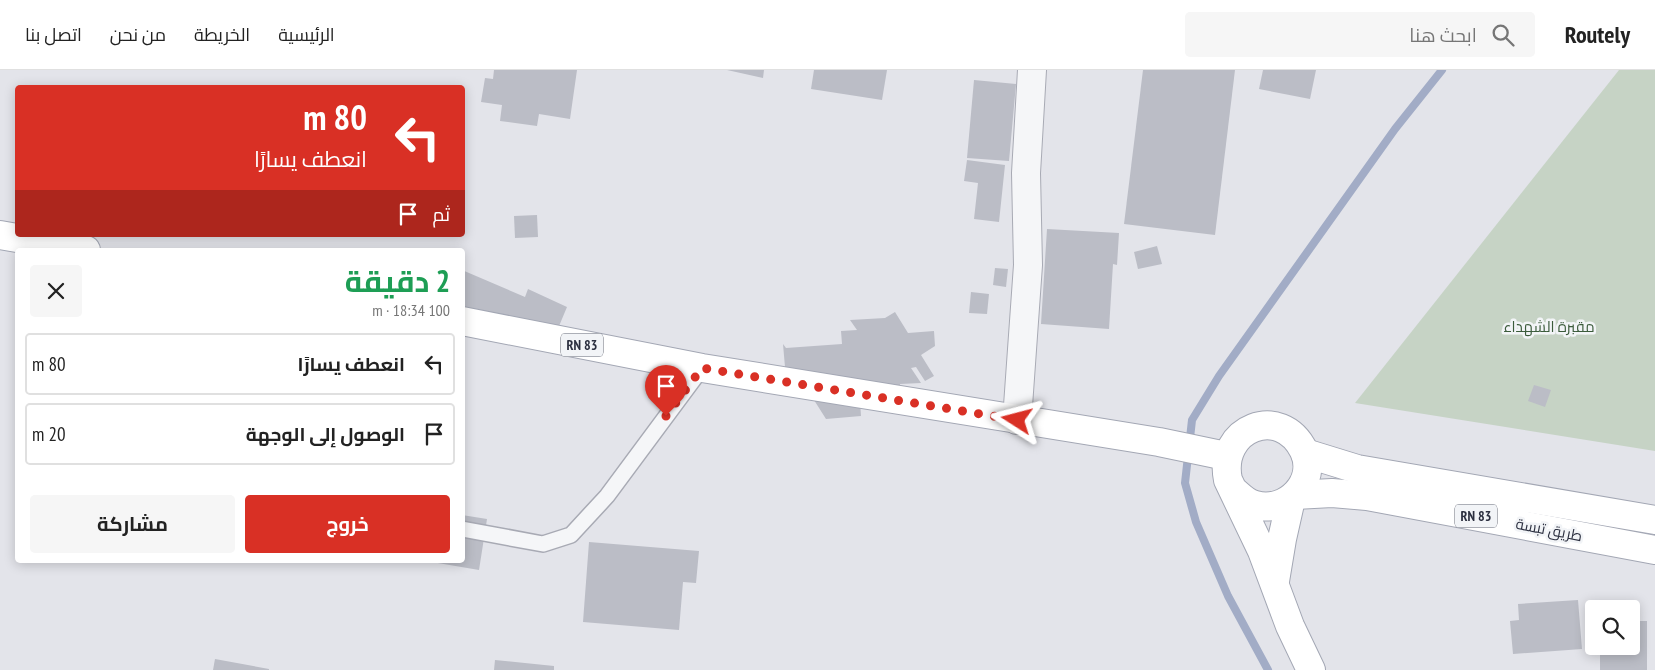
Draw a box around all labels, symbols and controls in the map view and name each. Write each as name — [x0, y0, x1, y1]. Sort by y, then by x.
search box — [1185, 12, 1535, 57]
text: Routely — [1565, 19, 1630, 50]
icon: search — [1489, 21, 1517, 49]
text: اتصل بنا — [25, 23, 82, 46]
text: من نحن — [110, 23, 166, 46]
text: الخريطة — [194, 23, 250, 46]
text: الرئيسية — [278, 23, 335, 46]
text: ابحث هنا — [1409, 23, 1477, 47]
text: 80 m — [303, 94, 367, 140]
icon: left — [385, 105, 450, 170]
text: انعطف يسارًا — [254, 145, 367, 173]
icon: arrive — [394, 200, 422, 228]
text: ثم — [432, 202, 450, 226]
text: 2 دقيقة — [345, 261, 450, 300]
button: close — [30, 265, 82, 317]
text: 100 m · 18:34 — [372, 300, 450, 320]
park label: مقبرة الشهداء — [1503, 317, 1595, 337]
road number: RN 83 — [561, 334, 603, 356]
icon: left — [420, 350, 448, 378]
text: 80 m — [32, 352, 66, 376]
text: انعطف يسارًا — [297, 352, 405, 376]
pin — [645, 365, 687, 416]
icon: arrive — [652, 372, 680, 400]
position arrow — [990, 393, 1042, 445]
icon: arrive — [420, 420, 448, 448]
text: 20 m — [32, 422, 66, 446]
text: الوصول إلى الوجهة — [246, 422, 405, 446]
button: مشاركة — [30, 495, 235, 553]
button: خروج — [245, 495, 450, 553]
road number: RN 83 — [1455, 504, 1497, 528]
street label: طريق تبسة — [1514, 514, 1584, 546]
map controls — [1585, 600, 1640, 655]
button: search — [1585, 600, 1640, 655]

